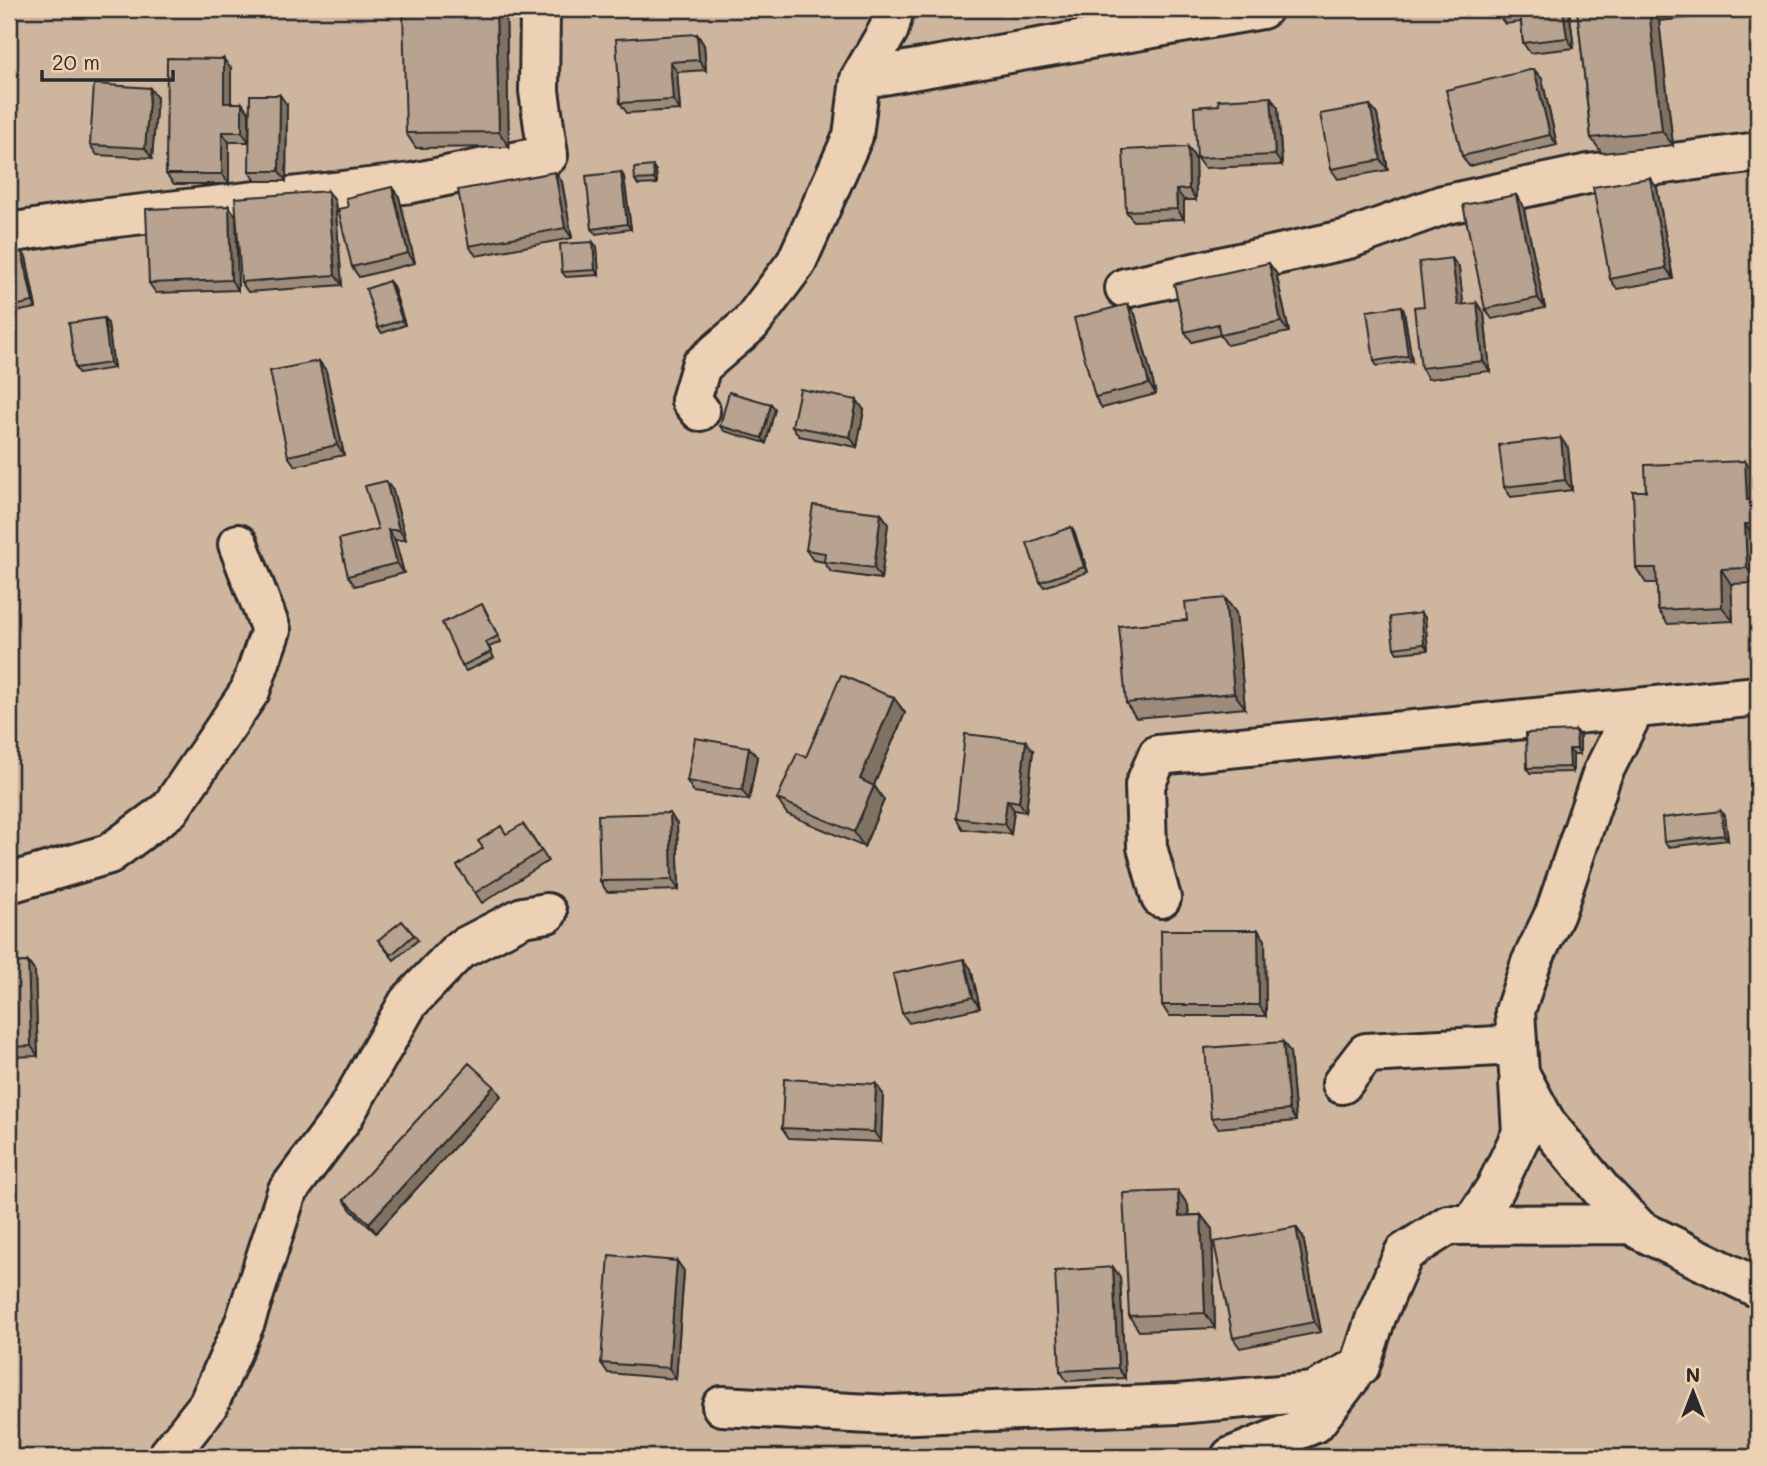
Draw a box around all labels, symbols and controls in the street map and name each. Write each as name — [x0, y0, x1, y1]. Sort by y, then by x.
scale bar — [42, 38, 173, 82]
text: 20 m — [52, 48, 100, 75]
north arrow — [1658, 1358, 1728, 1428]
text: N — [1686, 1362, 1700, 1387]

